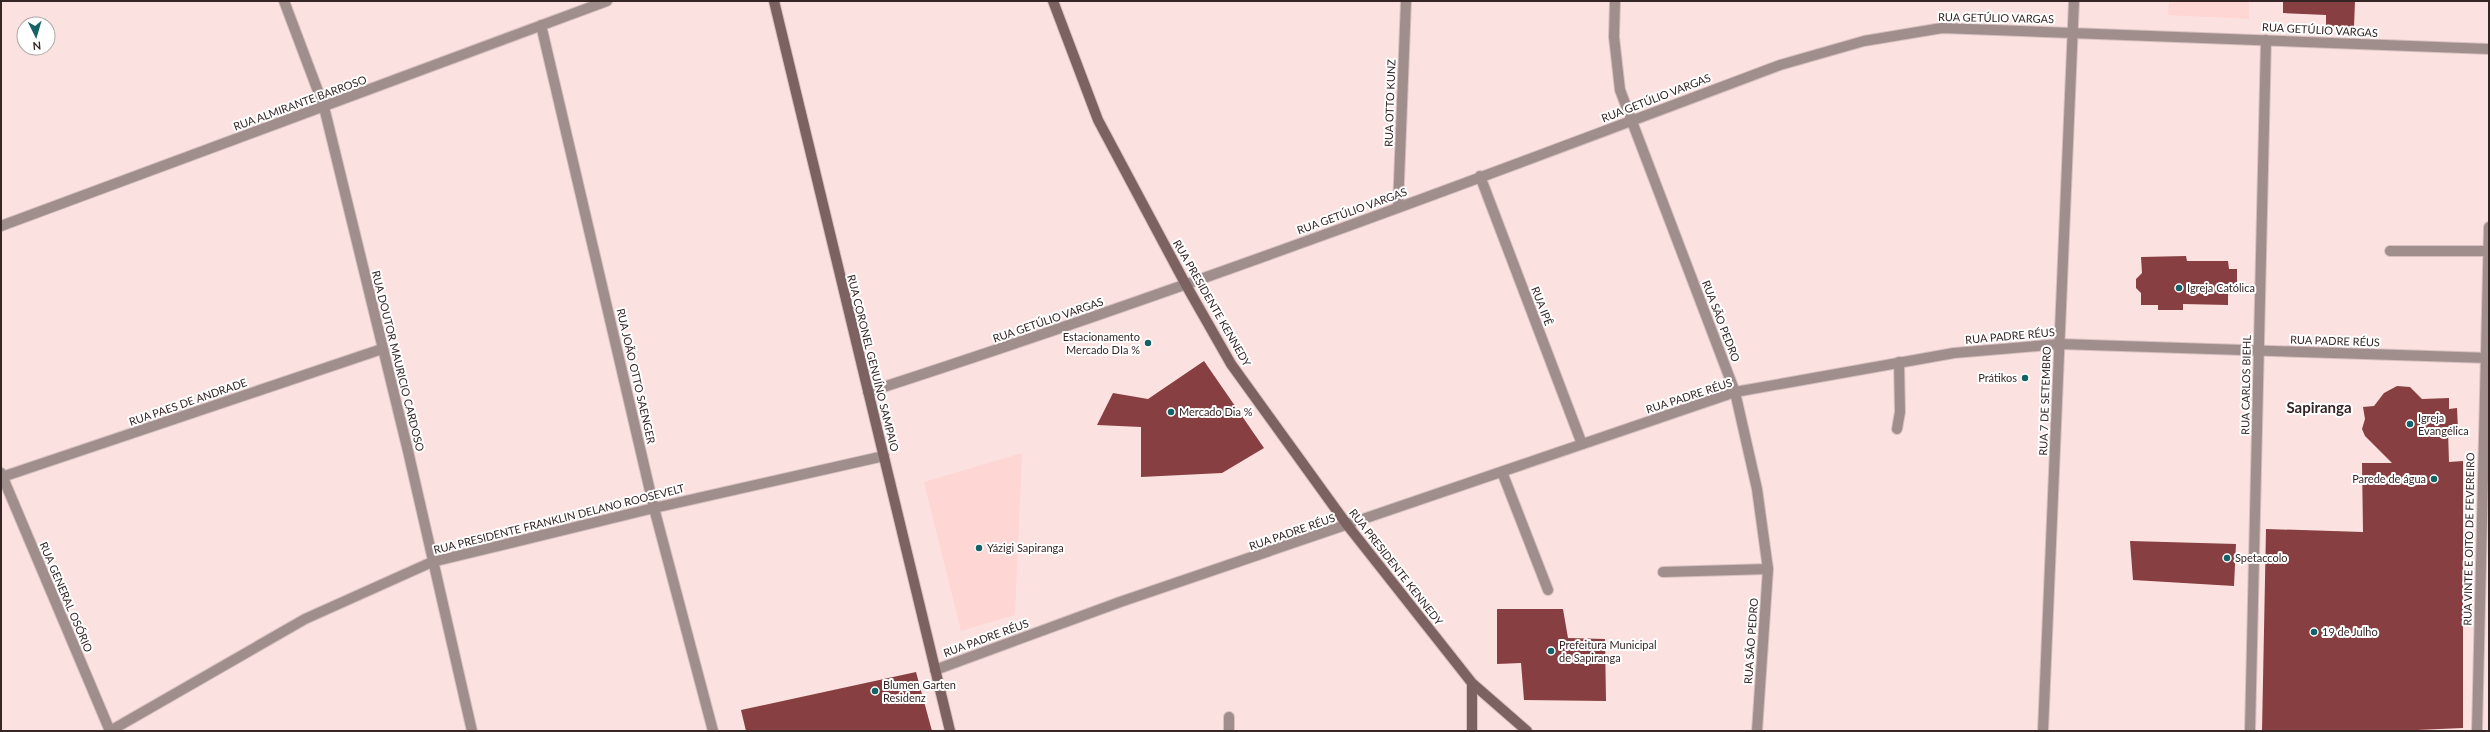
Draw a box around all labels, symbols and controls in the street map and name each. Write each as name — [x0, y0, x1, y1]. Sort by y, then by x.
street label: RUA GETÚLIO VARGAS — [1938, 10, 2054, 25]
north arrow — [16, 16, 56, 56]
street label: RUA GETÚLIO VARGAS — [2262, 20, 2378, 39]
text: N — [32, 40, 42, 53]
street label: RUA OTTO KUNZ — [1381, 59, 1398, 147]
street label: RUA GETÚLIO VARGAS — [1599, 71, 1712, 124]
street label: RUA ALMIRANTE BARROSO — [231, 72, 368, 133]
street label: RUA GETÚLIO VARGAS — [1295, 185, 1409, 236]
street label: RUA PRESIDENTE KENNEDY — [1171, 237, 1254, 368]
street label: RUA DOUTOR MAURICIO CARDOSO — [370, 269, 427, 453]
street label: RUA CORONEL GENUÍNO SAMPAIO — [845, 273, 902, 453]
street label: RUA SÃO PEDRO — [1700, 278, 1743, 364]
place label: Igreja Católica — [2187, 281, 2255, 294]
marker: Igreja Católica — [2174, 283, 2184, 293]
street label: RUA IPÊ — [1529, 284, 1556, 327]
street label: RUA GETÚLIO VARGAS — [991, 294, 1105, 345]
street label: RUA JOÃO OTTO SAENGER — [615, 307, 658, 445]
street label: RUA PADRE RÉUS — [1965, 325, 2055, 346]
place label: Estacionamento Mercado DIa % — [1063, 330, 1140, 356]
street label: RUA PADRE RÉUS — [2290, 332, 2380, 349]
street label: RUA CARLOS BIEHL — [2238, 335, 2253, 435]
marker: Estacionamento Mercado DIa % — [1143, 338, 1153, 348]
street label: RUA 7 DE SETEMBRO — [2036, 346, 2053, 456]
place label: Prátikos — [1978, 371, 2017, 384]
marker: Prátikos — [2020, 373, 2030, 383]
street label: RUA PAES DE ANDRADE — [127, 375, 248, 428]
street label: RUA PADRE RÉUS — [1644, 375, 1734, 416]
district label: Sapiranga — [2286, 398, 2352, 416]
place label: Mercado Dia % — [1179, 405, 1253, 418]
marker: Mercado Dia % — [1166, 407, 1176, 417]
place label: Igreja Evangélica — [2418, 411, 2469, 437]
marker: Igreja Evangélica — [2405, 419, 2415, 429]
street label: RUA VINTE E OITO DE FEVEREIRO — [2460, 452, 2477, 626]
place label: Parede de água — [2352, 472, 2426, 485]
marker: Parede de água — [2429, 474, 2439, 484]
street label: RUA PRESIDENTE FRANKLIN DELANO ROOSEVELT — [432, 481, 686, 556]
street label: RUA PRESIDENTE KENNEDY — [1347, 506, 1446, 628]
street label: RUA PADRE RÉUS — [1247, 511, 1336, 552]
street label: RUA GENERAL OSÓRIO — [37, 540, 96, 654]
place label: Yázigi Sapiranga — [987, 541, 1064, 554]
marker: Yázigi Sapiranga — [974, 543, 984, 553]
place label: Spetaccolo — [2235, 551, 2288, 564]
marker: Spetaccolo — [2222, 553, 2232, 563]
street label: RUA SÃO PEDRO — [1741, 597, 1760, 684]
street label: RUA PADRE RÉUS — [941, 616, 1030, 659]
place label: 19 de Julho — [2322, 625, 2378, 638]
marker: 19 de Julho — [2309, 627, 2319, 637]
place label: Prefeitura Municipal de Sapiranga — [1559, 638, 1657, 664]
marker: Prefeitura Municipal de Sapiranga — [1546, 646, 1556, 656]
place label: Blumen Garten Residenz — [883, 678, 956, 704]
marker: Blumen Garten Residenz — [870, 686, 880, 696]

